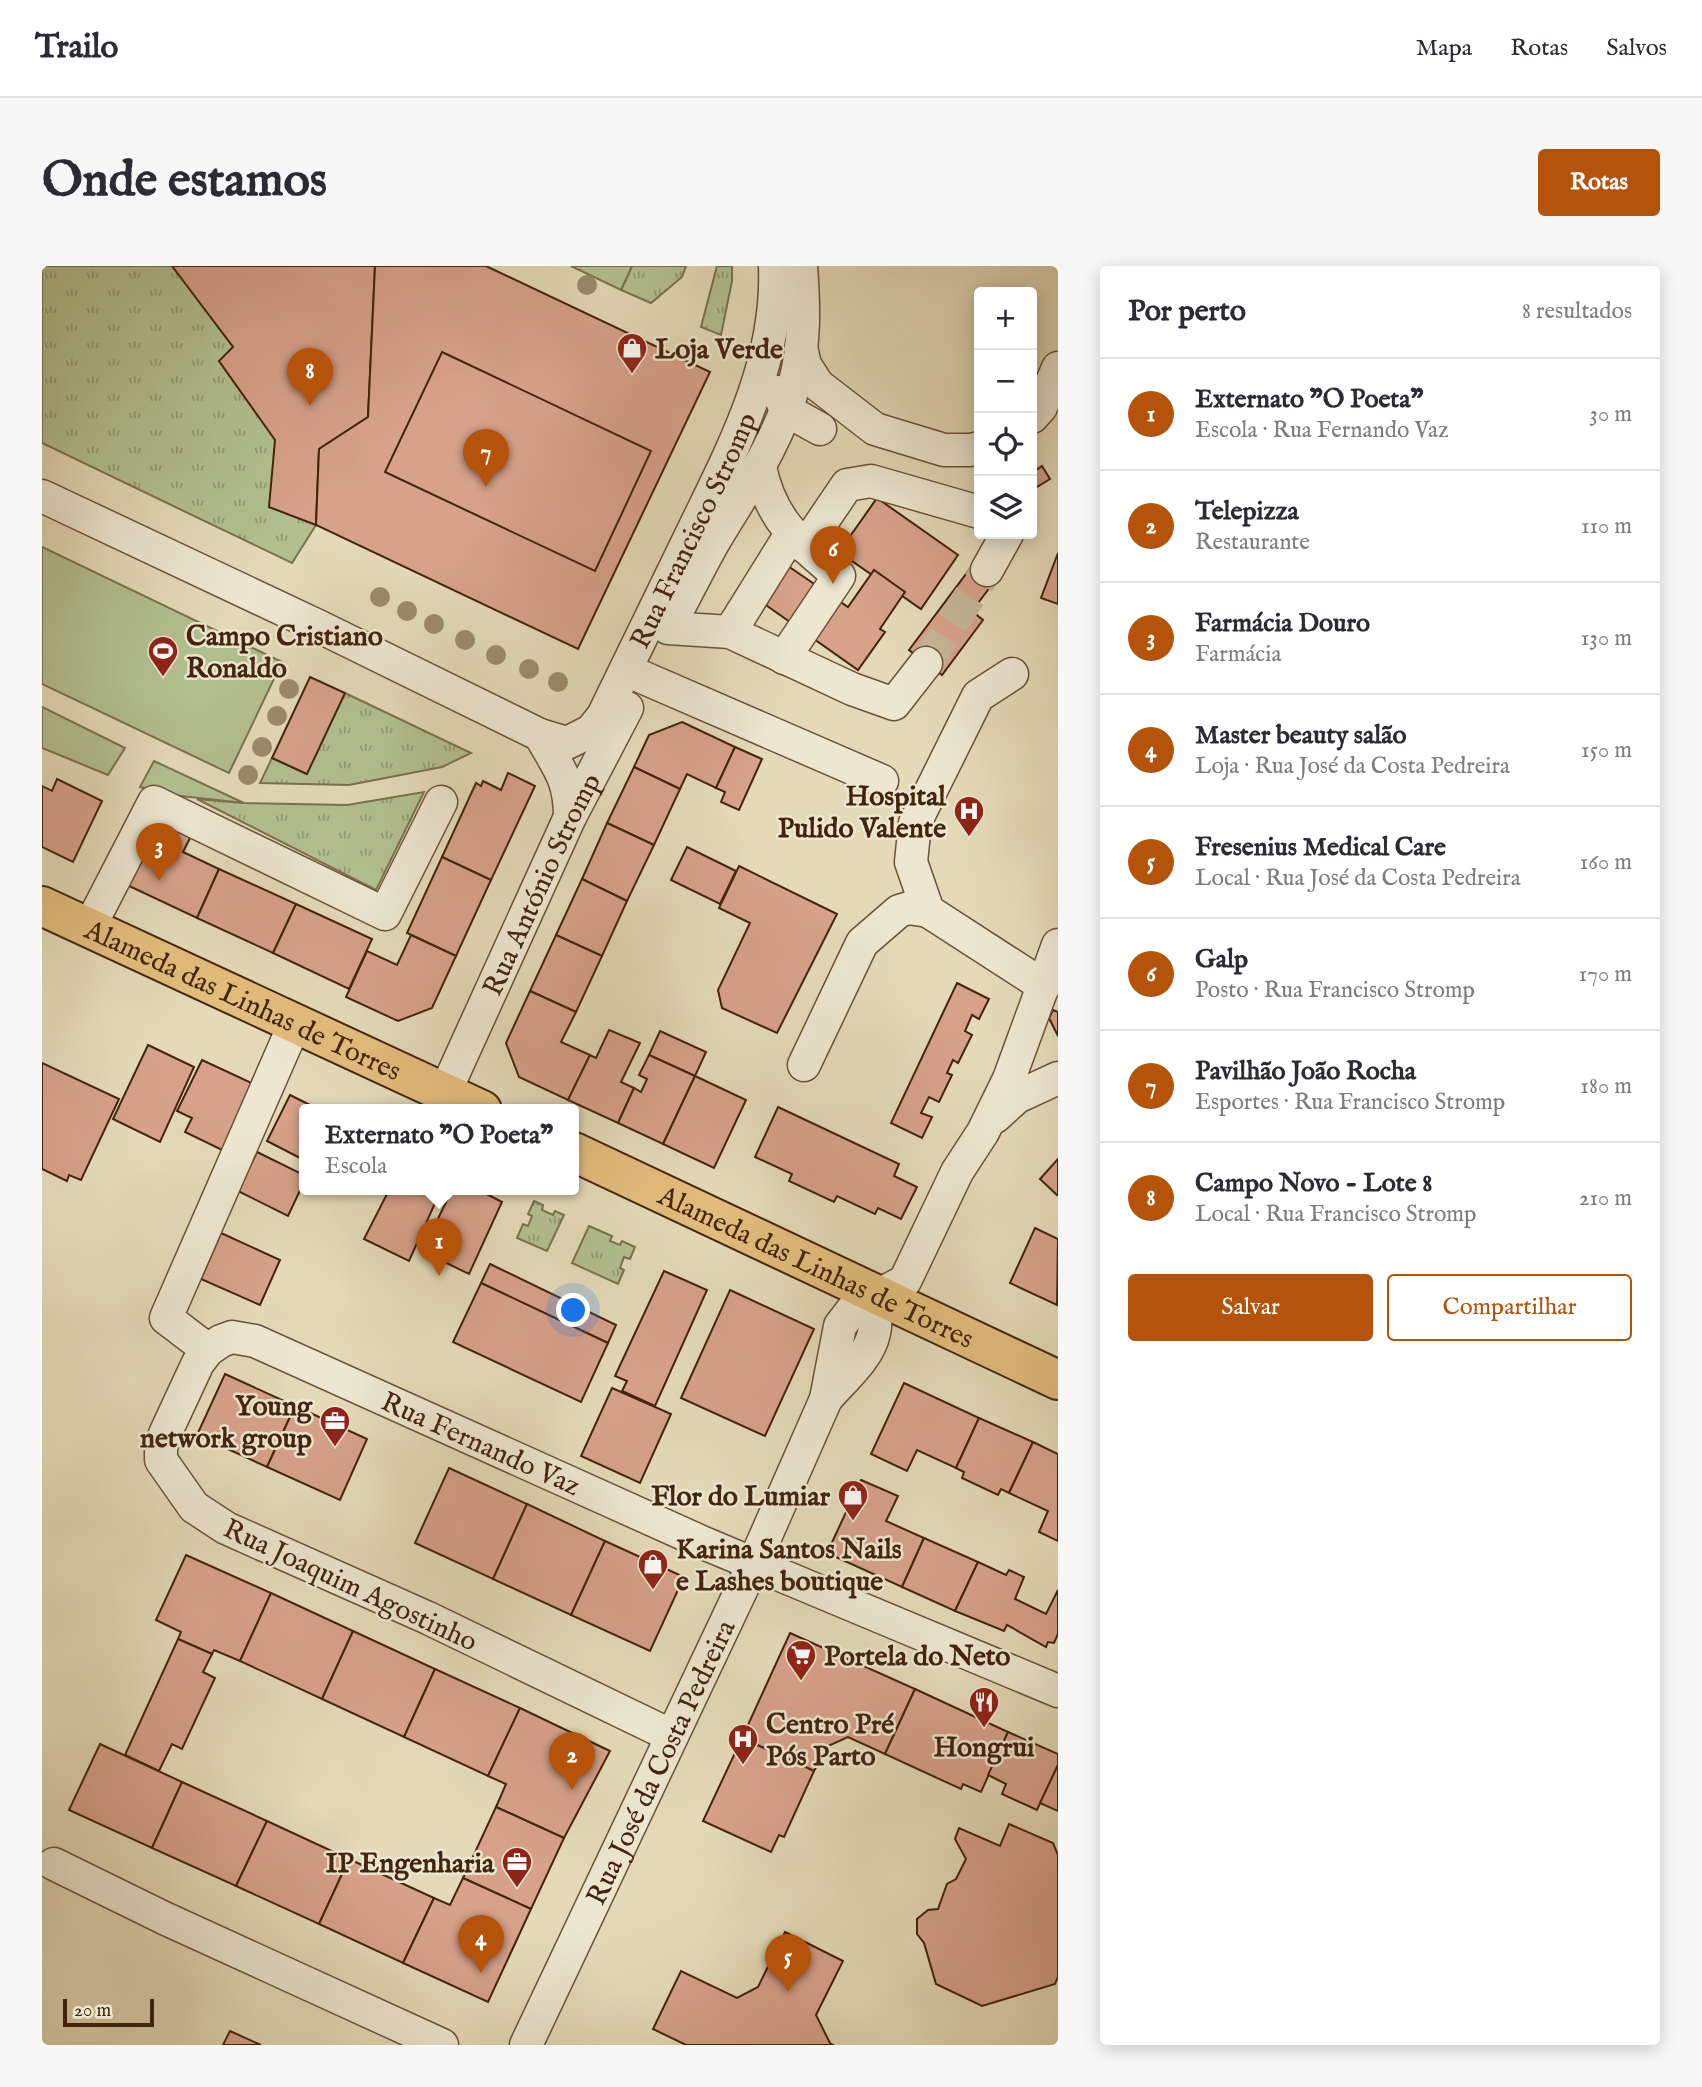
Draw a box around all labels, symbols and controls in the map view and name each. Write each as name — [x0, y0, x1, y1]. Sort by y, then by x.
text: Trailo — [35, 27, 118, 69]
text: Mapa — [1416, 33, 1472, 64]
text: Rotas — [1510, 33, 1568, 64]
text: Salvos — [1606, 33, 1667, 64]
button: Rotas — [1538, 149, 1660, 216]
text: Onde estamos — [42, 151, 327, 213]
map controls — [974, 287, 1037, 539]
button: + — [974, 287, 1037, 350]
text: Por perto — [1128, 293, 1246, 331]
text: 8 resultados — [1522, 297, 1632, 326]
shop icon: Loja Verde — [615, 331, 649, 375]
place label: Loja Verde — [655, 333, 783, 368]
pin: 8 — [287, 348, 333, 406]
button: − — [974, 350, 1037, 413]
text: Externato "O Poeta" — [1195, 383, 1423, 416]
text: 1 — [1147, 400, 1155, 429]
text: 30 m — [1589, 400, 1632, 429]
street label: Rua Francisco Stromp — [624, 408, 766, 655]
button: locate — [974, 413, 1037, 476]
text: Escola · Rua Fernando Vaz — [1195, 416, 1449, 445]
pin: 7 — [463, 429, 509, 487]
button: layers — [974, 476, 1037, 539]
text: Telepizza — [1195, 495, 1299, 528]
text: 2 — [1146, 512, 1156, 541]
text: 110 m — [1581, 512, 1632, 541]
pin: 6 — [810, 526, 856, 584]
text: Restaurante — [1195, 528, 1310, 557]
text: Farmácia Douro — [1195, 607, 1370, 640]
place label: Campo Cristiano Ronaldo — [186, 620, 383, 687]
text: 3 — [1147, 624, 1155, 653]
text: 130 m — [1581, 624, 1632, 653]
sports icon: Campo Cristiano Ronaldo — [146, 634, 180, 678]
text: Farmácia — [1195, 640, 1281, 669]
text: Master beauty salão — [1195, 719, 1407, 752]
text: 4 — [1145, 736, 1157, 765]
text: 150 m — [1581, 736, 1632, 765]
text: Loja · Rua José da Costa Pedreira — [1195, 752, 1510, 781]
street label: Rua António Stromp — [476, 768, 610, 1002]
place label: Hospital Pulido Valente — [778, 780, 947, 847]
hospital icon: Hospital Pulido Valente — [952, 794, 986, 838]
pin: 3 — [136, 823, 182, 881]
text: Fresenius Medical Care — [1195, 831, 1446, 864]
text: 5 — [1147, 848, 1155, 877]
text: 160 m — [1580, 848, 1632, 877]
text: Local · Rua José da Costa Pedreira — [1195, 864, 1521, 893]
street label: Alameda das Linhas de Torres — [78, 913, 406, 1090]
text: Galp — [1195, 943, 1248, 976]
text: 6 — [1146, 960, 1156, 989]
text: 170 m — [1579, 960, 1632, 989]
text: Posto · Rua Francisco Stromp — [1195, 976, 1475, 1005]
text: Pavilhão João Rocha — [1195, 1055, 1416, 1088]
text: 7 — [1146, 1072, 1156, 1101]
text: 180 m — [1580, 1072, 1632, 1101]
text: Esportes · Rua Francisco Stromp — [1195, 1088, 1505, 1117]
popup — [299, 1104, 579, 1195]
text: Externato "O Poeta" — [325, 1119, 553, 1152]
text: Escola — [325, 1152, 387, 1181]
text: Campo Novo - Lote 8 — [1195, 1167, 1432, 1200]
street label: Alameda das Linhas de Torres — [651, 1179, 979, 1358]
text: 8 — [1146, 1184, 1156, 1213]
text: 210 m — [1579, 1184, 1632, 1213]
text: Local · Rua Francisco Stromp — [1195, 1200, 1477, 1229]
pin: 1 — [416, 1218, 462, 1276]
button: Salvar — [1128, 1274, 1373, 1341]
button: Compartilhar — [1387, 1274, 1632, 1341]
your location — [556, 1293, 590, 1327]
street label: Rua Fernando Vaz — [375, 1385, 585, 1505]
place label: Young network group — [140, 1390, 313, 1457]
office icon: Young network group — [318, 1404, 352, 1448]
shop icon: Flor do Lumiar — [836, 1478, 870, 1522]
place label: Flor do Lumiar — [651, 1480, 831, 1515]
street label: Rua Joaquim Agostinho — [217, 1512, 483, 1660]
place label: Karina Santos Nails e Lashes boutique — [676, 1533, 902, 1600]
shop icon: Karina Santos Nails e Lashes boutique — [636, 1547, 670, 1591]
street label: Rua José da Costa Pedreira — [580, 1614, 745, 1911]
supermarket icon: Portela do Neto — [784, 1638, 818, 1682]
place label: Portela do Neto — [824, 1640, 1010, 1675]
restaurant icon: Hongrui — [967, 1685, 1001, 1729]
place label: Centro Pré Pós Parto — [766, 1708, 894, 1775]
hospital icon: Centro Pré Pós Parto — [726, 1722, 760, 1766]
place label: Hongrui — [934, 1731, 1035, 1766]
pin: 2 — [549, 1732, 595, 1790]
office icon: IP Engenharia — [500, 1845, 534, 1889]
place label: IP Engenharia — [326, 1847, 495, 1882]
pin: 4 — [458, 1915, 504, 1973]
pin: 5 — [765, 1934, 811, 1992]
scale bar — [63, 1996, 154, 2028]
text: 20 m — [74, 1999, 111, 2023]

